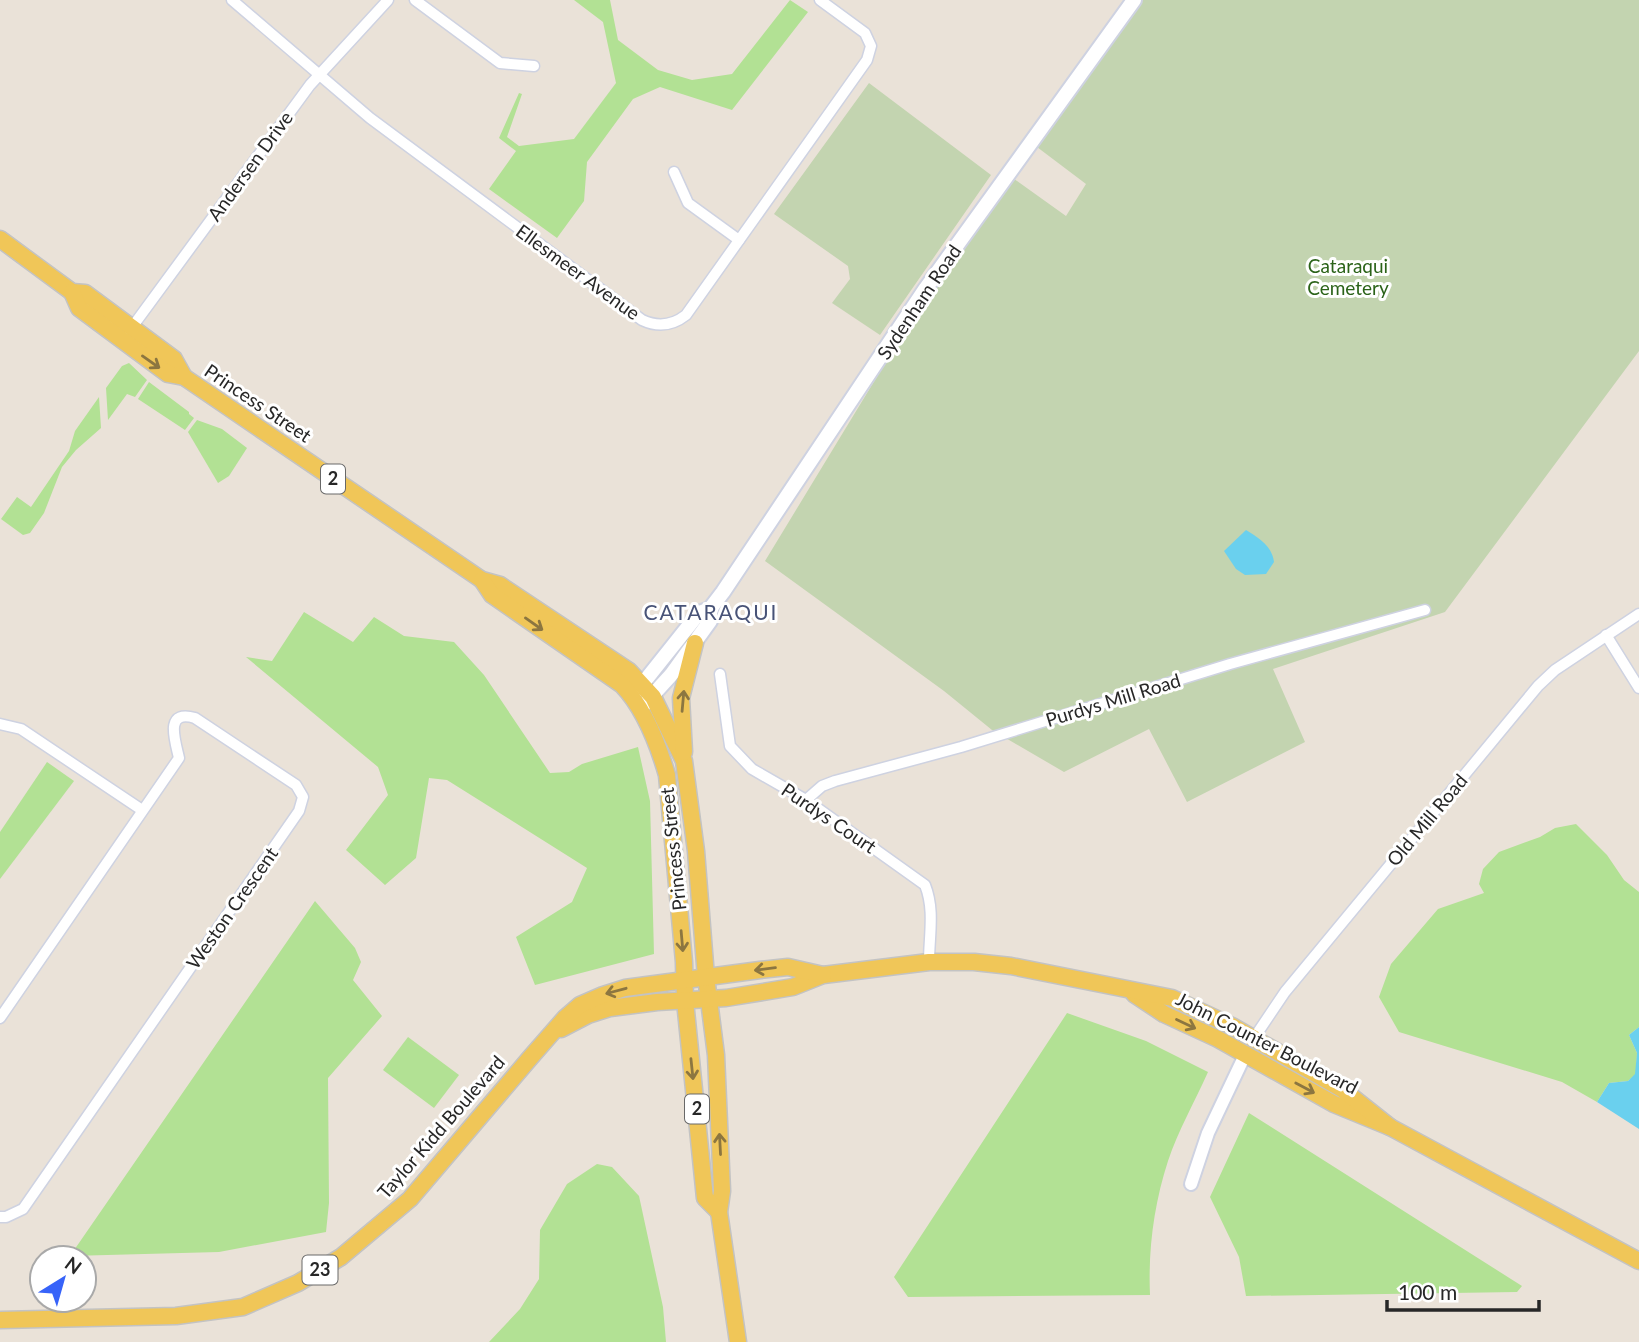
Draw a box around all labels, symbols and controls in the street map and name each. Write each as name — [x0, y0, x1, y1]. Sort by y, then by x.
street label: Andersen Drive — [202, 106, 297, 225]
street label: Ellesmeer Avenue — [512, 219, 645, 324]
street label: Sydenham Road — [872, 240, 965, 363]
park label: Cataraqui Cemetery — [1307, 254, 1389, 299]
one-way arrow — [141, 355, 160, 369]
street label: Princess Street — [201, 358, 316, 447]
road number: 2 — [321, 464, 345, 494]
district label: CATARAQUI — [643, 599, 779, 624]
one-way arrow — [524, 617, 543, 631]
street label: Purdys Mill Road — [1043, 668, 1183, 731]
one-way arrow — [676, 690, 689, 713]
street label: Old Mill Road — [1381, 769, 1472, 870]
street label: Purdys Court — [777, 777, 881, 858]
street label: Princess Street — [655, 786, 690, 912]
street label: Weston Crescent — [181, 842, 282, 973]
one-way arrow — [676, 929, 689, 952]
one-way arrow — [754, 963, 776, 976]
one-way arrow — [605, 985, 628, 998]
street label: John Counter Boulevard — [1172, 987, 1362, 1098]
one-way arrow — [1175, 1018, 1196, 1031]
street label: Taylor Kidd Boulevard — [372, 1050, 509, 1203]
one-way arrow — [686, 1058, 699, 1080]
one-way arrow — [1294, 1081, 1314, 1095]
road number: 2 — [685, 1094, 709, 1124]
one-way arrow — [713, 1133, 726, 1156]
north arrow — [28, 1244, 98, 1314]
text: N — [61, 1251, 86, 1279]
road number: 23 — [302, 1255, 338, 1284]
scale bar — [1387, 1268, 1539, 1312]
text: 100 m — [1398, 1279, 1457, 1304]

